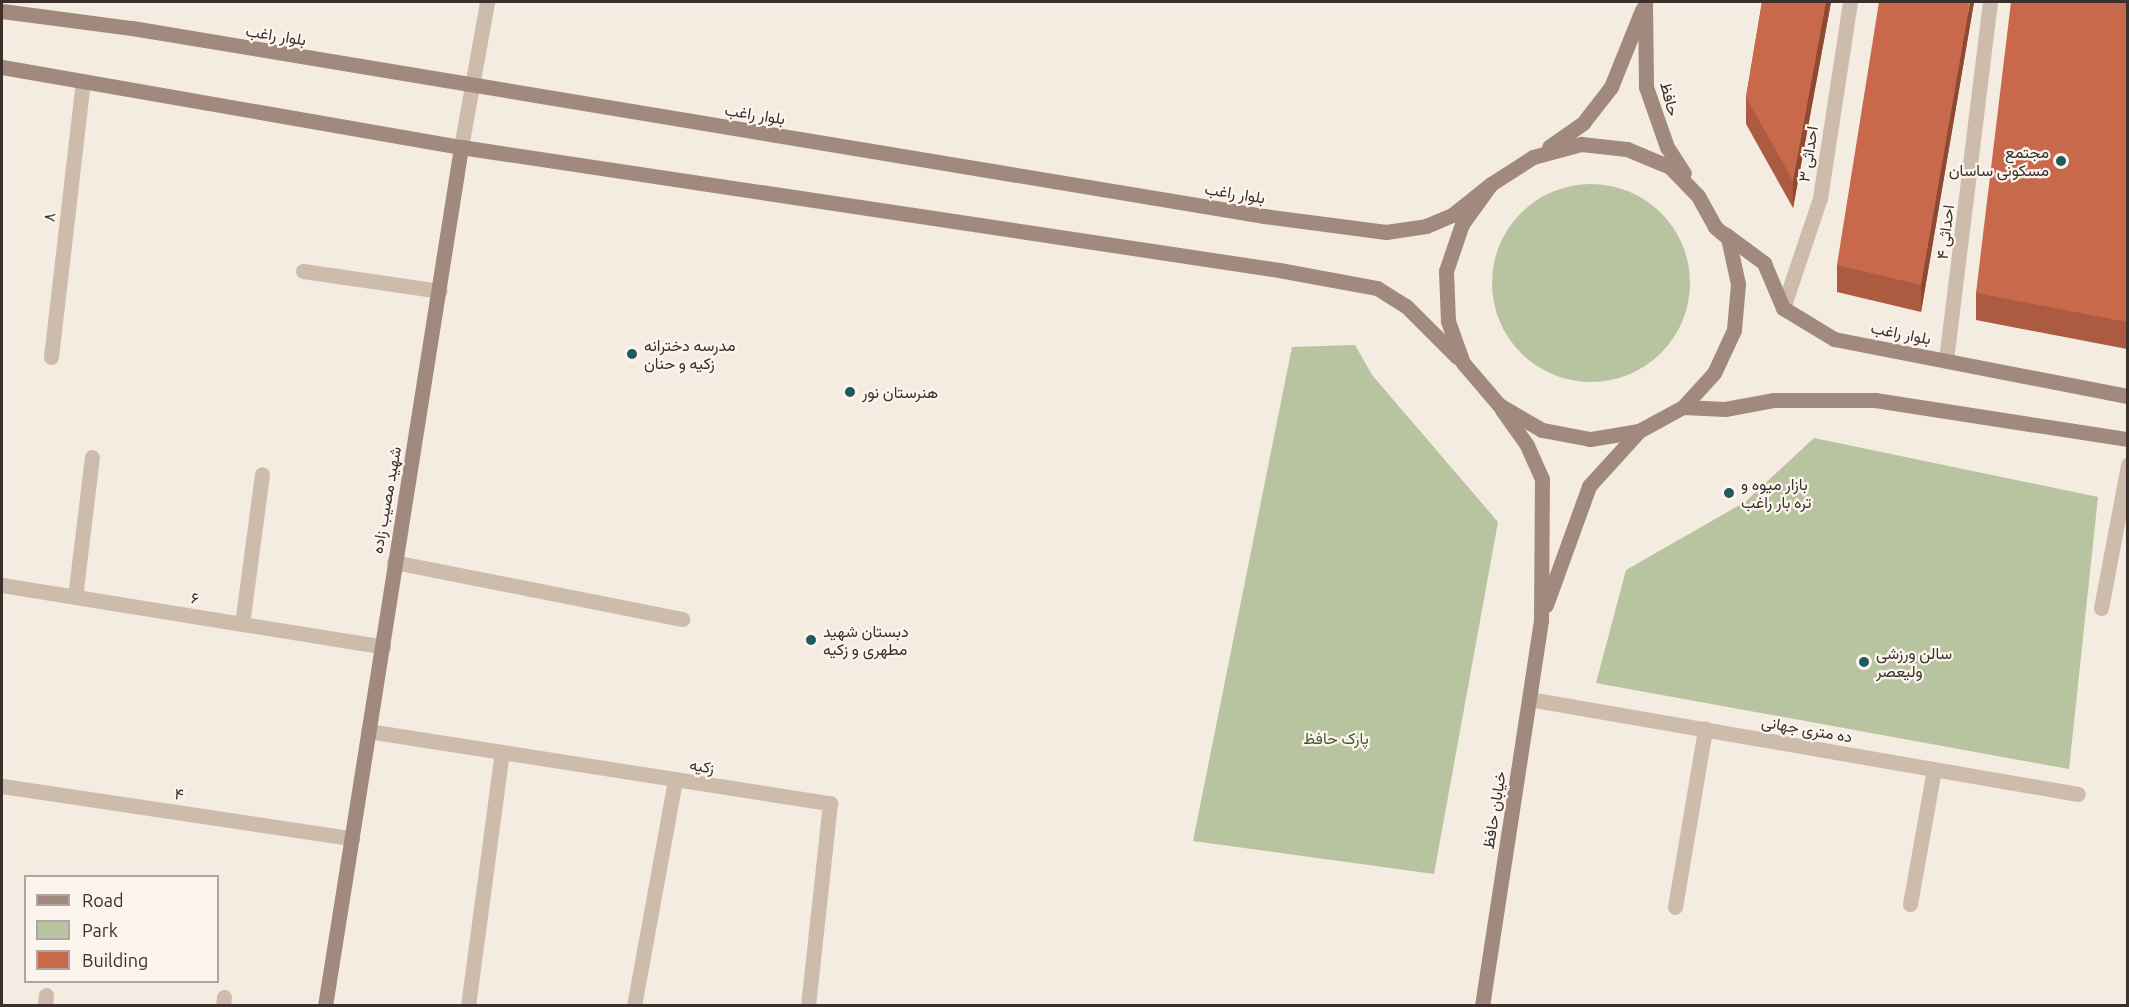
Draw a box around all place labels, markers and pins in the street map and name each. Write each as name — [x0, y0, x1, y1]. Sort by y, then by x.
place label: مجتمع مسکونی ساسان — [1949, 142, 2049, 180]
marker: مجتمع مسکونی ساسان — [2054, 154, 2068, 168]
place label: مدرسه دخترانه زکیه و حنان — [644, 335, 736, 373]
marker: مدرسه دخترانه زکیه و حنان — [625, 347, 639, 361]
place label: هنرستان نور — [862, 382, 938, 402]
marker: هنرستان نور — [843, 385, 857, 399]
place label: بازار میوه و تره بار راغب — [1741, 474, 1811, 512]
marker: بازار میوه و تره بار راغب — [1722, 486, 1736, 500]
place label: دبستان شهید مطهری و زکیه — [823, 621, 909, 659]
marker: دبستان شهید مطهری و زکیه — [804, 633, 818, 647]
place label: سالن ورزشی ولیعصر — [1876, 643, 1952, 681]
marker: سالن ورزشی ولیعصر — [1857, 655, 1871, 669]

